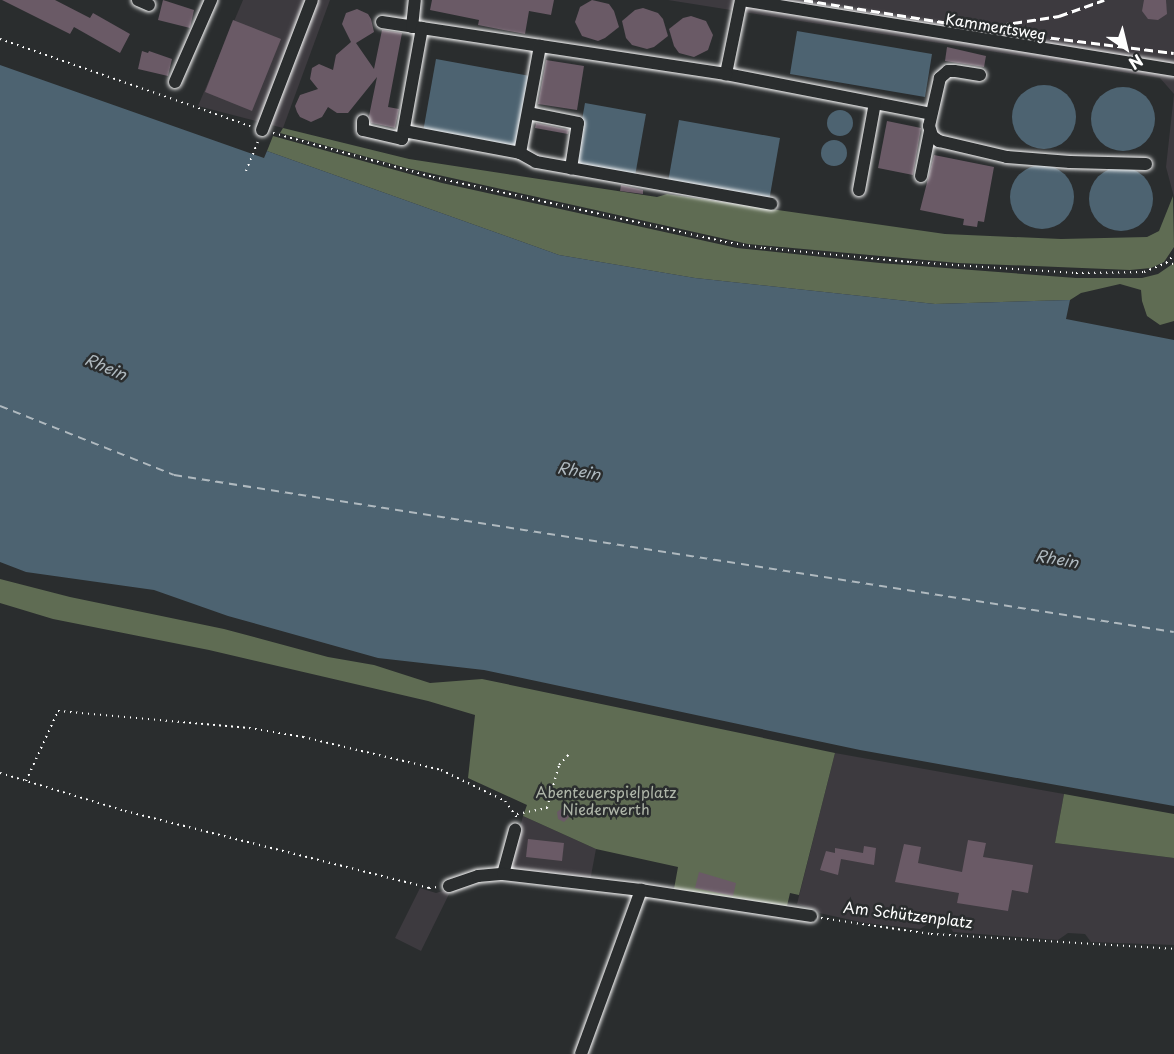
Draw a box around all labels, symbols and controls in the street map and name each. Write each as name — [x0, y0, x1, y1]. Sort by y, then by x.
street label: Kammertsweg — [944, 9, 1048, 43]
north arrow — [1096, 18, 1156, 78]
text: N — [1124, 49, 1148, 76]
water label: Rhein — [82, 349, 130, 383]
water label: Rhein — [556, 457, 602, 483]
water label: Rhein — [1034, 545, 1080, 571]
park label: Abenteuerspielplatz Niederwerth — [536, 782, 676, 817]
street label: Am Schützenplatz — [842, 897, 974, 931]

